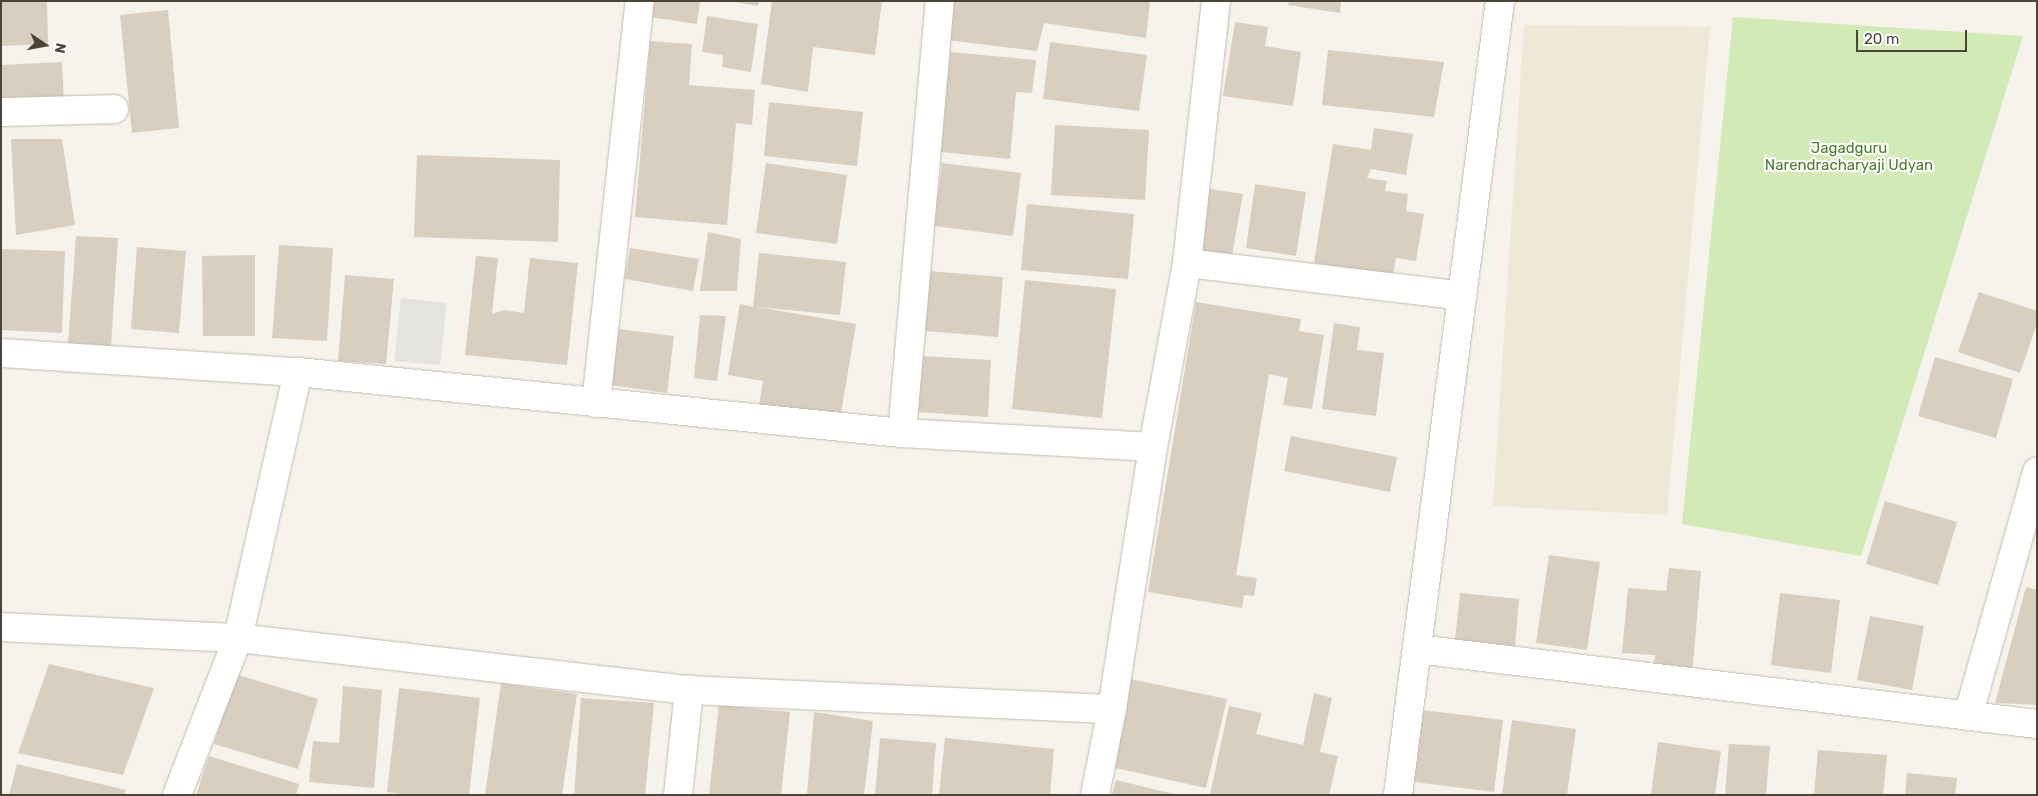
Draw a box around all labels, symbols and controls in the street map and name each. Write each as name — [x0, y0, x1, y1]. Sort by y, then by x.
north arrow — [20, 20, 70, 70]
scale bar — [1858, 20, 1969, 52]
text: 20 m — [1864, 30, 1899, 48]
text: N — [51, 42, 70, 55]
park label: Jagadguru Narendracharyaji Udyan — [1765, 139, 1933, 174]

